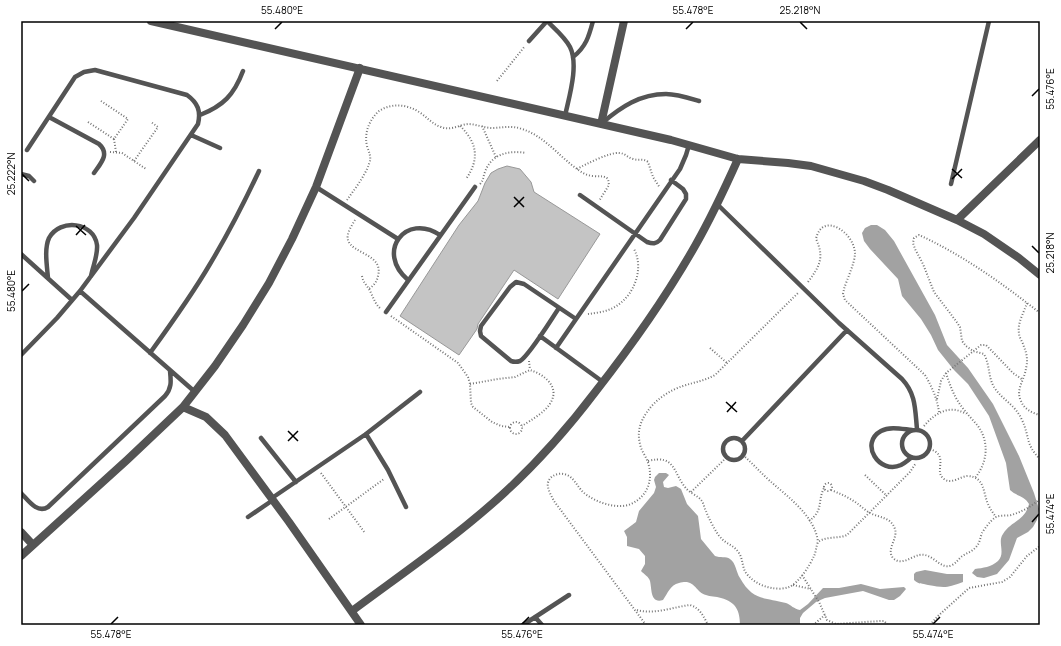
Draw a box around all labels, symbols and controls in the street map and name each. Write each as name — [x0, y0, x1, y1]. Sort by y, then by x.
text: 55.480°E — [261, 3, 303, 17]
text: 55.478°E — [672, 3, 714, 17]
text: 25.218°N — [780, 3, 821, 17]
text: 55.476°E — [1043, 68, 1057, 110]
text: 25.222°N — [4, 153, 18, 195]
text: 25.218°N — [1043, 232, 1057, 273]
text: 55.480°E — [4, 270, 18, 312]
text: 55.474°E — [1043, 493, 1057, 534]
text: 55.478°E — [90, 627, 132, 641]
text: 55.476°E — [501, 627, 543, 641]
text: 55.474°E — [913, 627, 954, 641]

